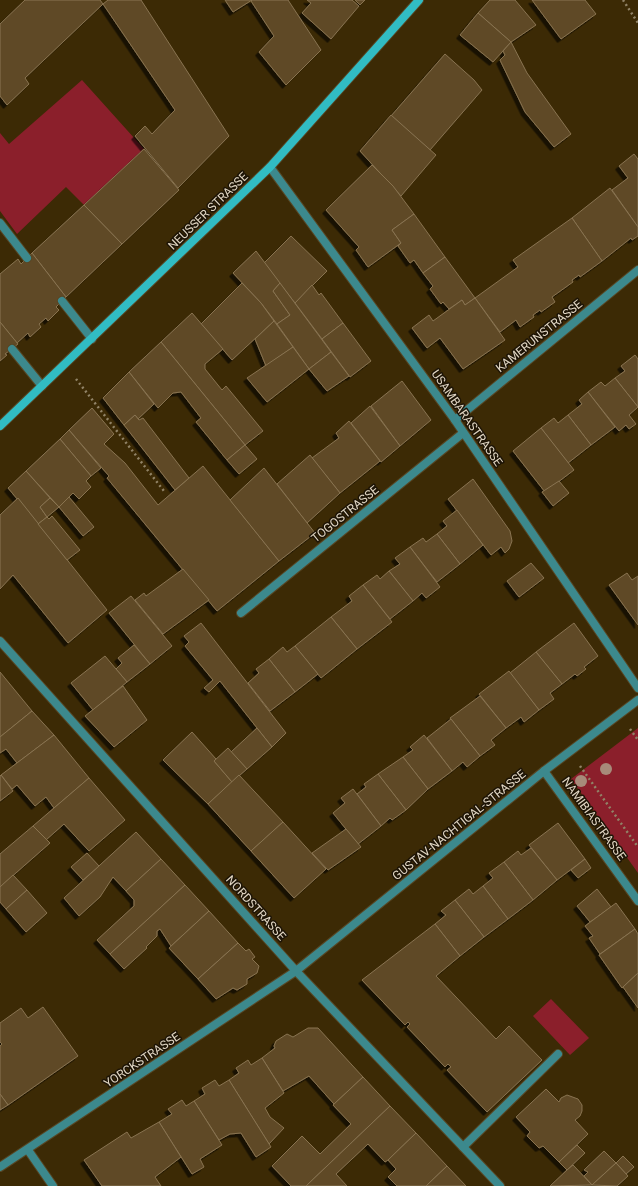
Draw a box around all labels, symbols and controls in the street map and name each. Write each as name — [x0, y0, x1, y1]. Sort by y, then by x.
street label: NEUSSER STRASSE — [165, 169, 251, 253]
street label: KAMERUNSTRASSE — [493, 297, 585, 375]
street label: USAMBARASTRASSE — [428, 367, 506, 469]
street label: TOGOSTRASSE — [309, 483, 382, 545]
street label: GUSTAV-NACHTIGAL-STRASSE — [390, 767, 529, 883]
street label: NAMIBIASTRASSE — [559, 775, 629, 863]
street label: NORDSTRASSE — [223, 873, 289, 944]
street label: YORCKSTRASSE — [101, 1029, 183, 1091]

